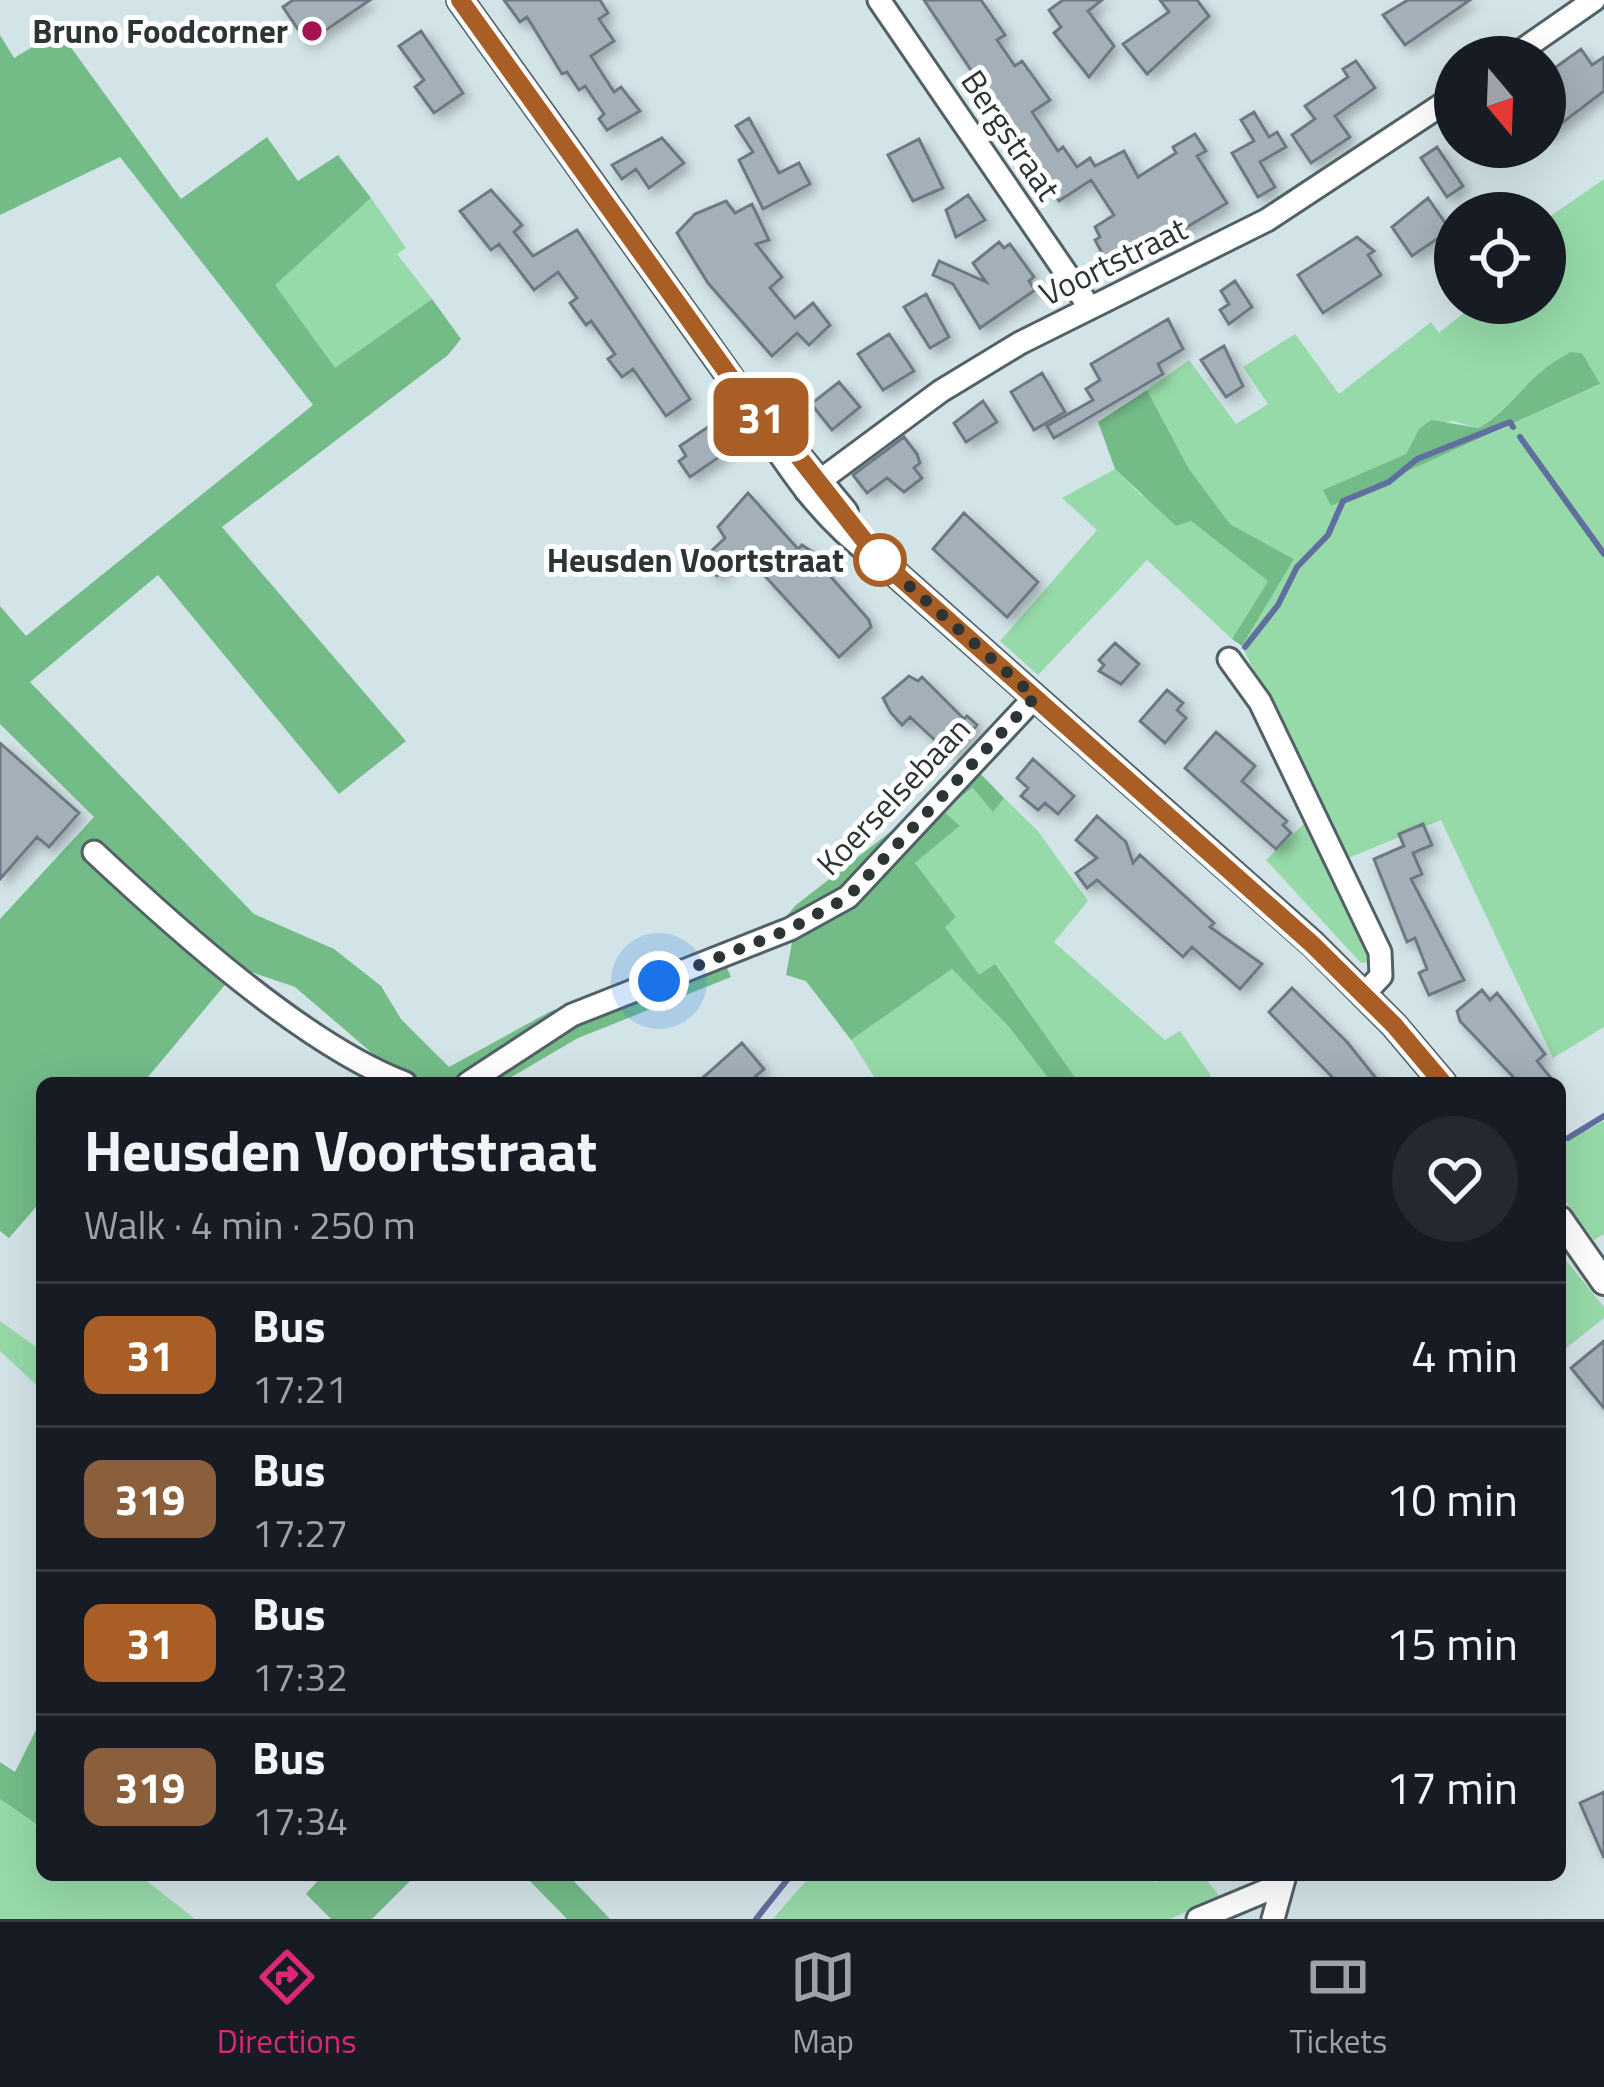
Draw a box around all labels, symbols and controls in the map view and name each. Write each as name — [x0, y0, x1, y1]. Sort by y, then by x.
place label: Bruno Foodcorner — [32, 6, 288, 56]
marker: Bruno Foodcorner — [299, 18, 325, 44]
north arrow — [1434, 36, 1566, 168]
map controls — [1434, 36, 1566, 324]
street label: Bergstraat — [949, 60, 1073, 211]
button: locate — [1434, 192, 1566, 324]
street label: Voortstraat — [1031, 203, 1196, 318]
line badge: 31 — [707, 378, 815, 456]
text: 31 — [737, 385, 785, 449]
place label: Heusden Voortstraat — [547, 535, 844, 585]
marker: Heusden Voortstraat — [855, 535, 905, 585]
street label: Koerselsebaan — [804, 705, 982, 887]
your location — [629, 951, 689, 1011]
text: Heusden Voortstraat — [84, 1106, 597, 1193]
button: heart — [1392, 1116, 1518, 1242]
text: Walk · 4 min · 250 m — [84, 1195, 416, 1254]
text: Bus — [252, 1291, 326, 1359]
text: 4 min — [1411, 1321, 1518, 1389]
text: 31 — [126, 1323, 174, 1387]
text: 17:21 — [252, 1359, 348, 1418]
text: Bus — [252, 1435, 326, 1503]
text: 10 min — [1386, 1465, 1518, 1533]
text: 319 — [115, 1467, 185, 1531]
text: 17:27 — [252, 1503, 348, 1562]
text: Bus — [252, 1579, 326, 1647]
text: 15 min — [1386, 1609, 1518, 1677]
text: 31 — [126, 1611, 174, 1675]
text: 17:32 — [252, 1647, 348, 1706]
text: Bus — [252, 1723, 326, 1791]
text: 17 min — [1386, 1753, 1518, 1821]
text: 319 — [115, 1755, 185, 1819]
text: 17:34 — [252, 1791, 348, 1850]
tab: Directions — [217, 1944, 357, 2066]
tab: Map — [790, 1944, 856, 2066]
tab: Tickets — [1289, 1944, 1387, 2066]

